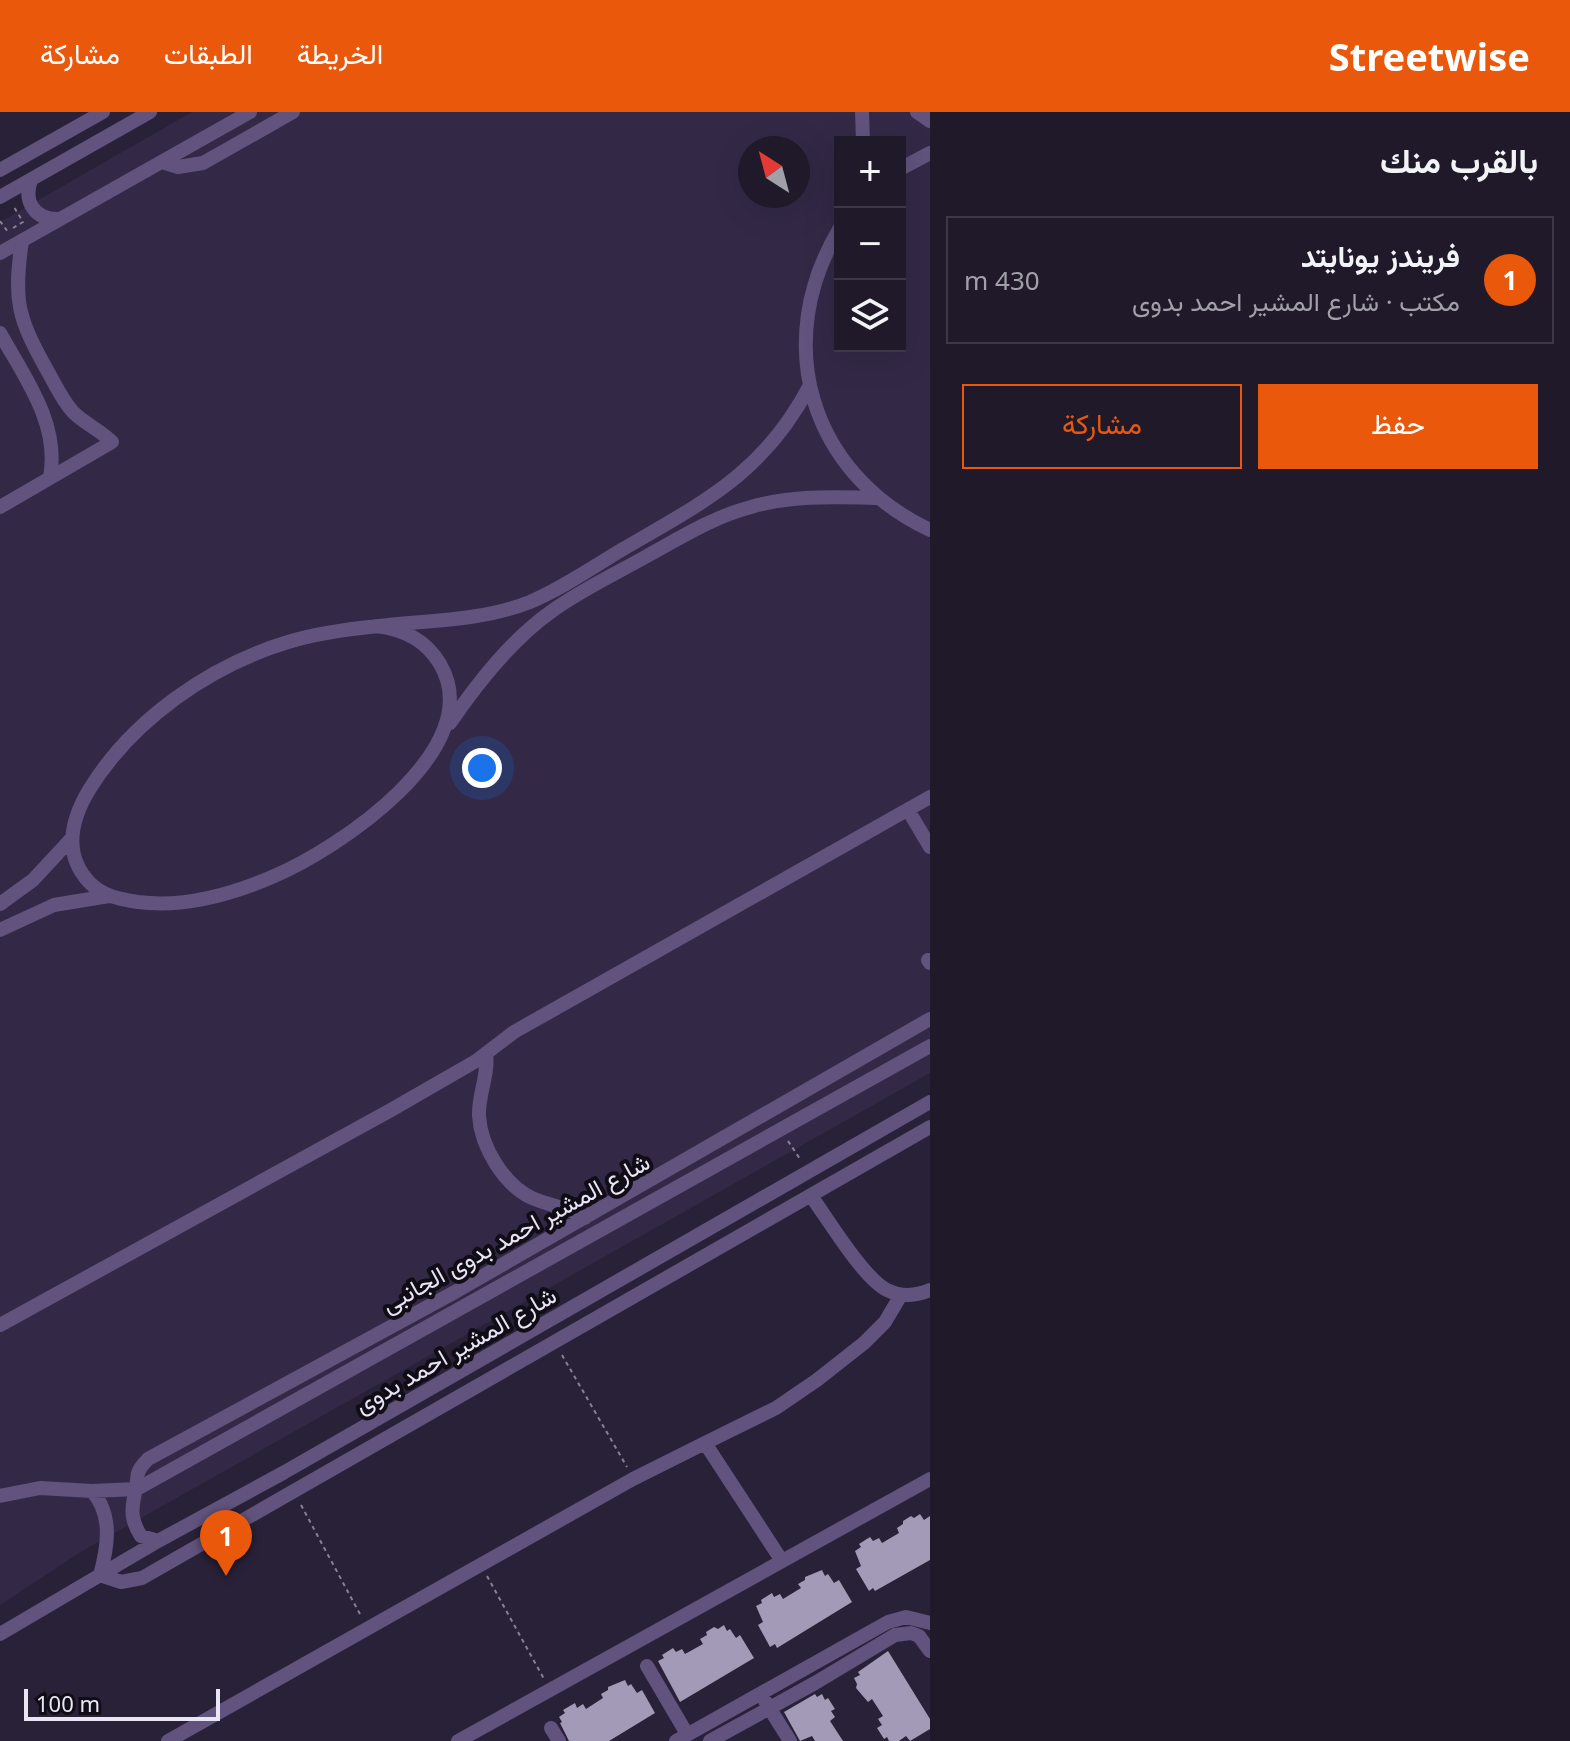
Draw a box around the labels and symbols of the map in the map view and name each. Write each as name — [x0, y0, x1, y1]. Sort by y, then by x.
north arrow — [738, 136, 810, 208]
your location — [462, 748, 502, 788]
street label: شارع المشير احمد بدوى الجانبى — [375, 1144, 656, 1321]
street label: شارع المشير احمد بدوى — [348, 1278, 562, 1421]
pin: 1 — [200, 1510, 252, 1576]
scale bar — [24, 1685, 220, 1721]

